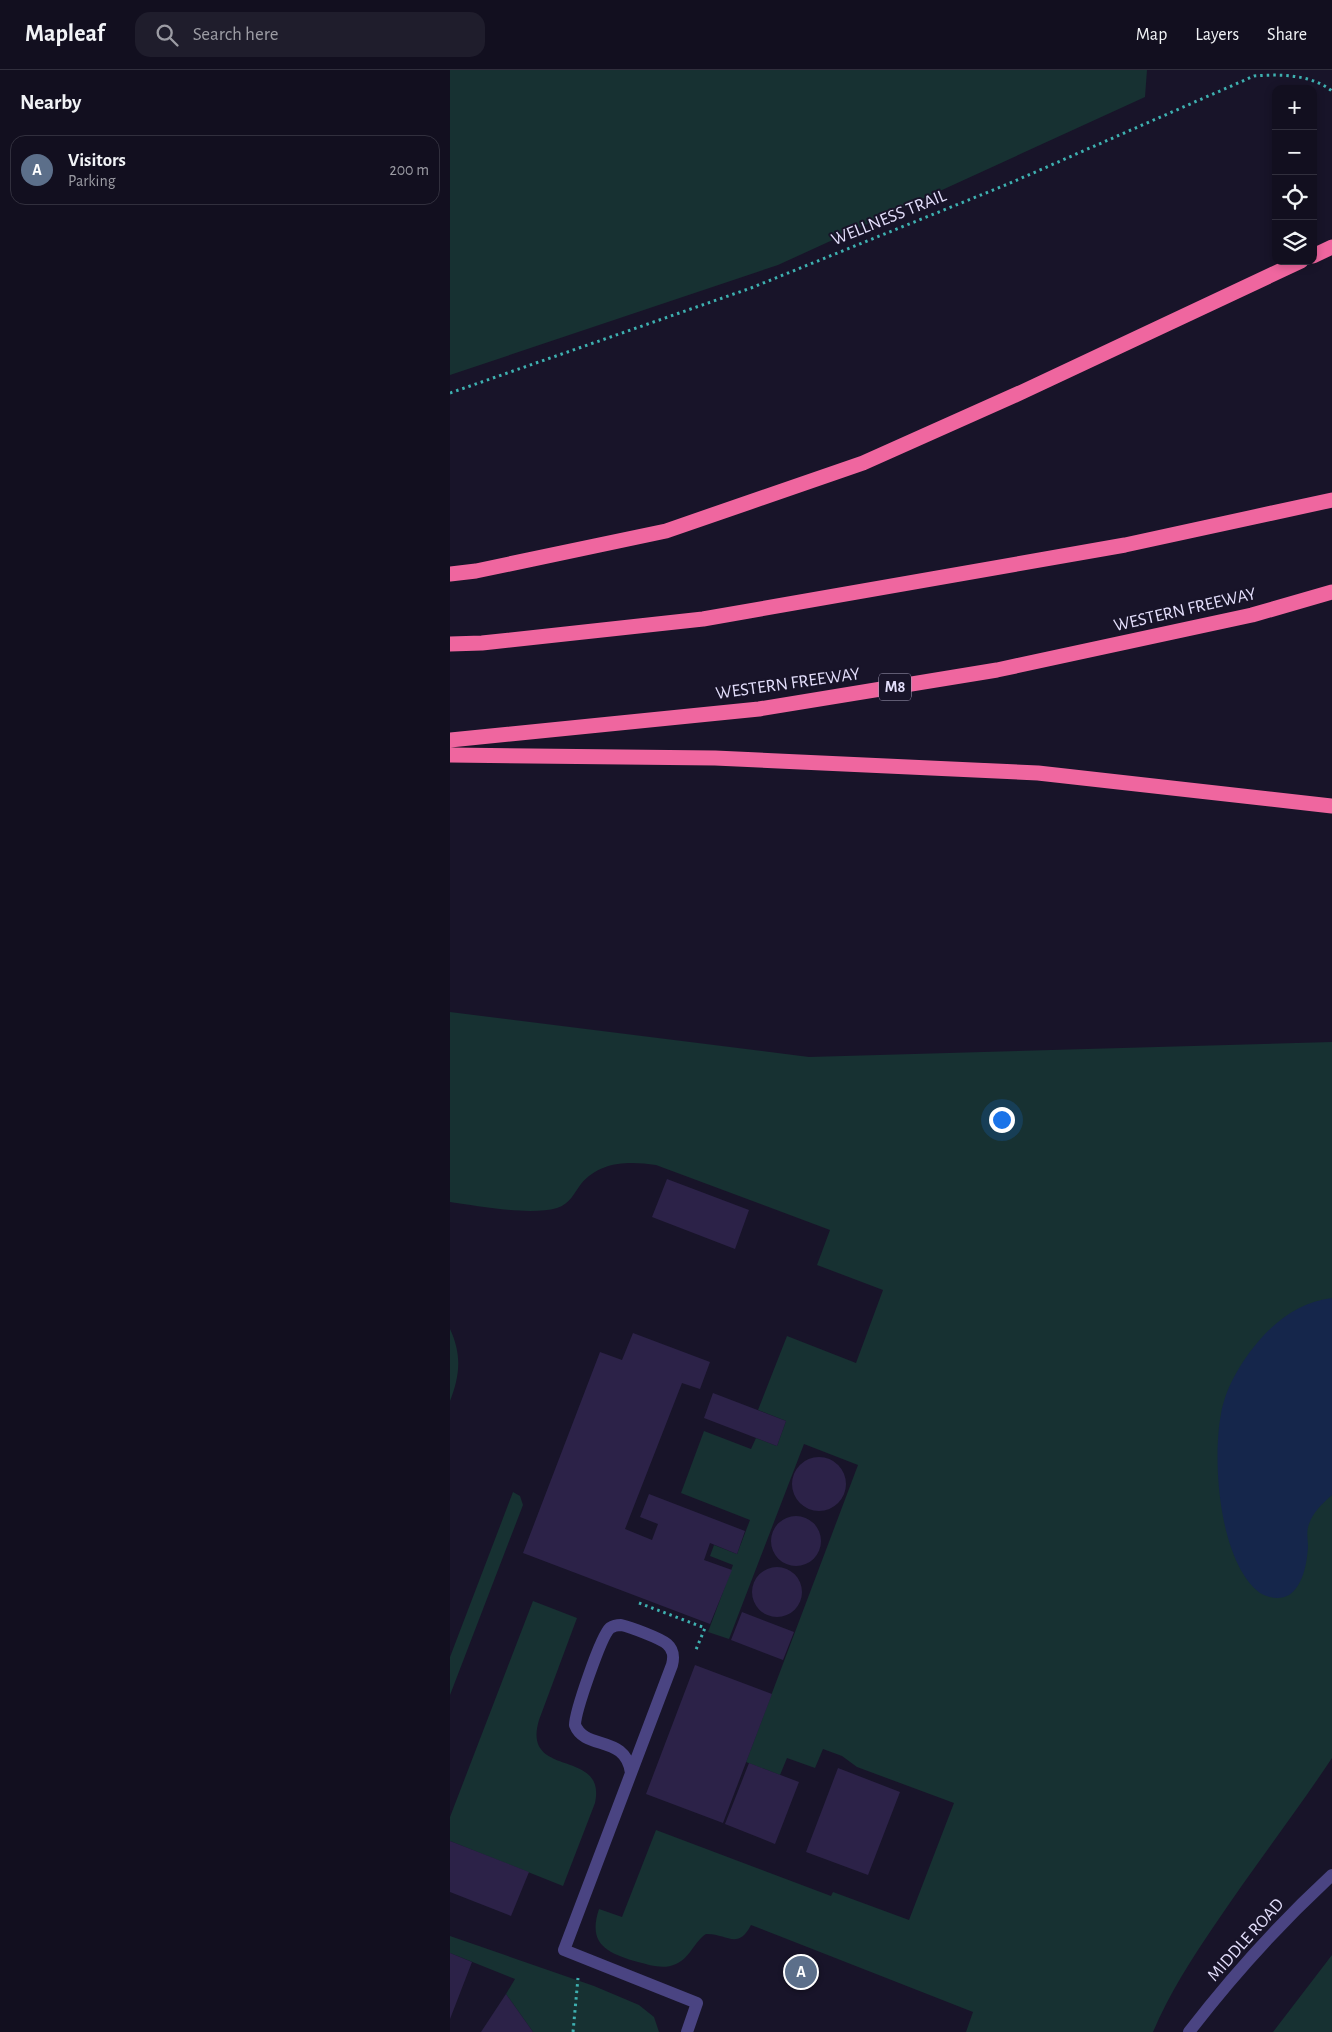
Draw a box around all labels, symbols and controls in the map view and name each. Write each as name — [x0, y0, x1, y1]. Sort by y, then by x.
search box — [135, 12, 485, 57]
icon: search — [153, 21, 181, 49]
text: Mapleaf — [25, 22, 105, 46]
text: Search here — [193, 25, 279, 44]
text: Map — [1136, 26, 1167, 44]
text: Layers — [1195, 26, 1239, 44]
text: Share — [1267, 26, 1307, 44]
map controls — [1272, 85, 1317, 265]
button: + — [1272, 85, 1317, 130]
text: Nearby — [20, 92, 81, 113]
button: − — [1272, 130, 1317, 175]
text: Visitors — [68, 151, 126, 170]
text: A — [32, 162, 42, 178]
text: 200 m — [389, 162, 429, 178]
text: Parking — [68, 173, 116, 189]
button: locate — [1272, 175, 1317, 220]
street label: WELLNESS TRAIL — [829, 187, 949, 249]
button: layers — [1272, 220, 1317, 265]
street label: WESTERN FREEWAY — [1112, 585, 1258, 635]
street label: WESTERN FREEWAY — [715, 665, 862, 703]
road number: M8 — [879, 674, 911, 700]
your location — [989, 1107, 1015, 1133]
street label: MIDDLE ROAD — [1204, 1895, 1288, 1985]
pin: A — [785, 1953, 817, 1991]

